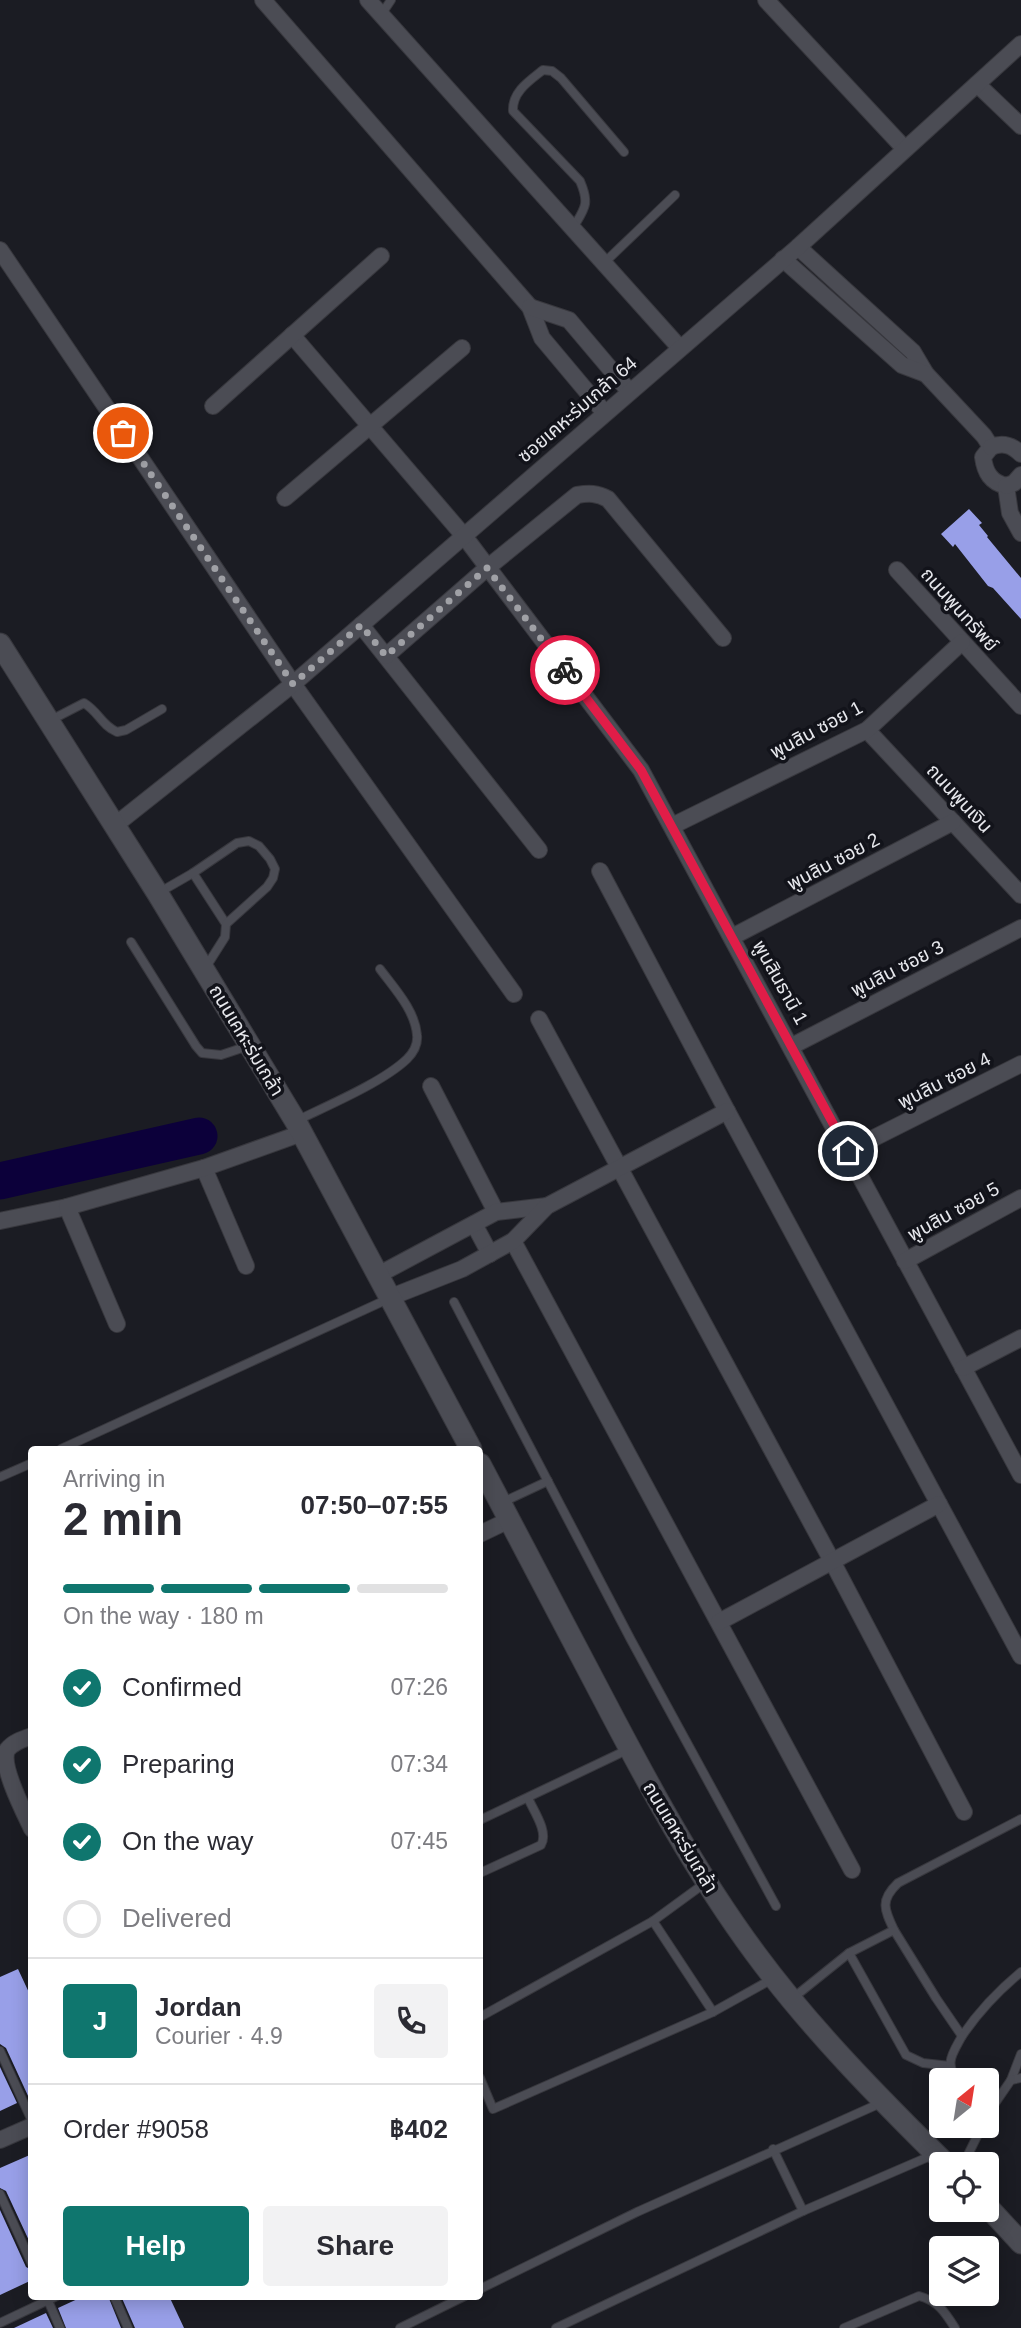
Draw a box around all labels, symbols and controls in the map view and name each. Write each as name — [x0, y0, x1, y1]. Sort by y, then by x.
street label: ซอยเคหะร่มเกล้า 64 — [513, 351, 641, 467]
pin — [93, 403, 153, 463]
icon: bag — [104, 414, 142, 452]
street label: ถนนพูนทรัพย์ — [915, 563, 1003, 657]
courier — [530, 635, 600, 705]
icon: bike — [546, 651, 584, 689]
street label: พูนสิน ซอย 1 — [767, 696, 867, 764]
street label: ถนนพูนเงิน — [921, 760, 997, 838]
street label: พูนสิน ซอย 2 — [784, 828, 884, 896]
street label: พูนสิน ซอย 3 — [847, 936, 948, 1003]
street label: พูนสินธานี 1 — [747, 937, 812, 1029]
street label: ถนนเคหะร่มเกล้า — [205, 980, 289, 1100]
street label: พูนสิน ซอย 4 — [894, 1048, 995, 1115]
pin — [818, 1121, 878, 1181]
icon: home — [829, 1132, 867, 1170]
street label: พูนสิน ซอย 5 — [904, 1178, 1004, 1247]
text: Arriving in — [63, 1466, 165, 1492]
text: 07:50–07:55 — [301, 1490, 448, 1520]
text: 2 min — [63, 1493, 183, 1545]
text: On the way · 180 m — [63, 1603, 264, 1629]
icon: check — [63, 1669, 101, 1707]
text: Confirmed — [122, 1672, 242, 1702]
text: 07:26 — [390, 1674, 448, 1700]
icon: check — [63, 1746, 101, 1784]
text: Preparing — [122, 1749, 235, 1779]
text: 07:34 — [390, 1751, 448, 1777]
street label: ถนนเคหะร่มเกล้า — [639, 1777, 723, 1897]
icon: check — [63, 1823, 101, 1861]
text: On the way — [122, 1826, 254, 1856]
text: 07:45 — [390, 1828, 448, 1854]
text: Delivered — [122, 1903, 232, 1933]
button: phone — [374, 1984, 448, 2058]
text: Jordan — [155, 1992, 242, 2022]
text: J — [93, 2006, 107, 2036]
text: Courier · 4.9 — [155, 2023, 283, 2049]
north arrow — [929, 2068, 999, 2138]
map controls — [929, 2068, 999, 2306]
text: Order #9058 — [63, 2114, 209, 2144]
text: ฿402 — [390, 2114, 448, 2144]
button: locate — [929, 2152, 999, 2222]
button: Help — [63, 2206, 249, 2286]
button: Share — [263, 2206, 448, 2286]
button: layers — [929, 2236, 999, 2306]

